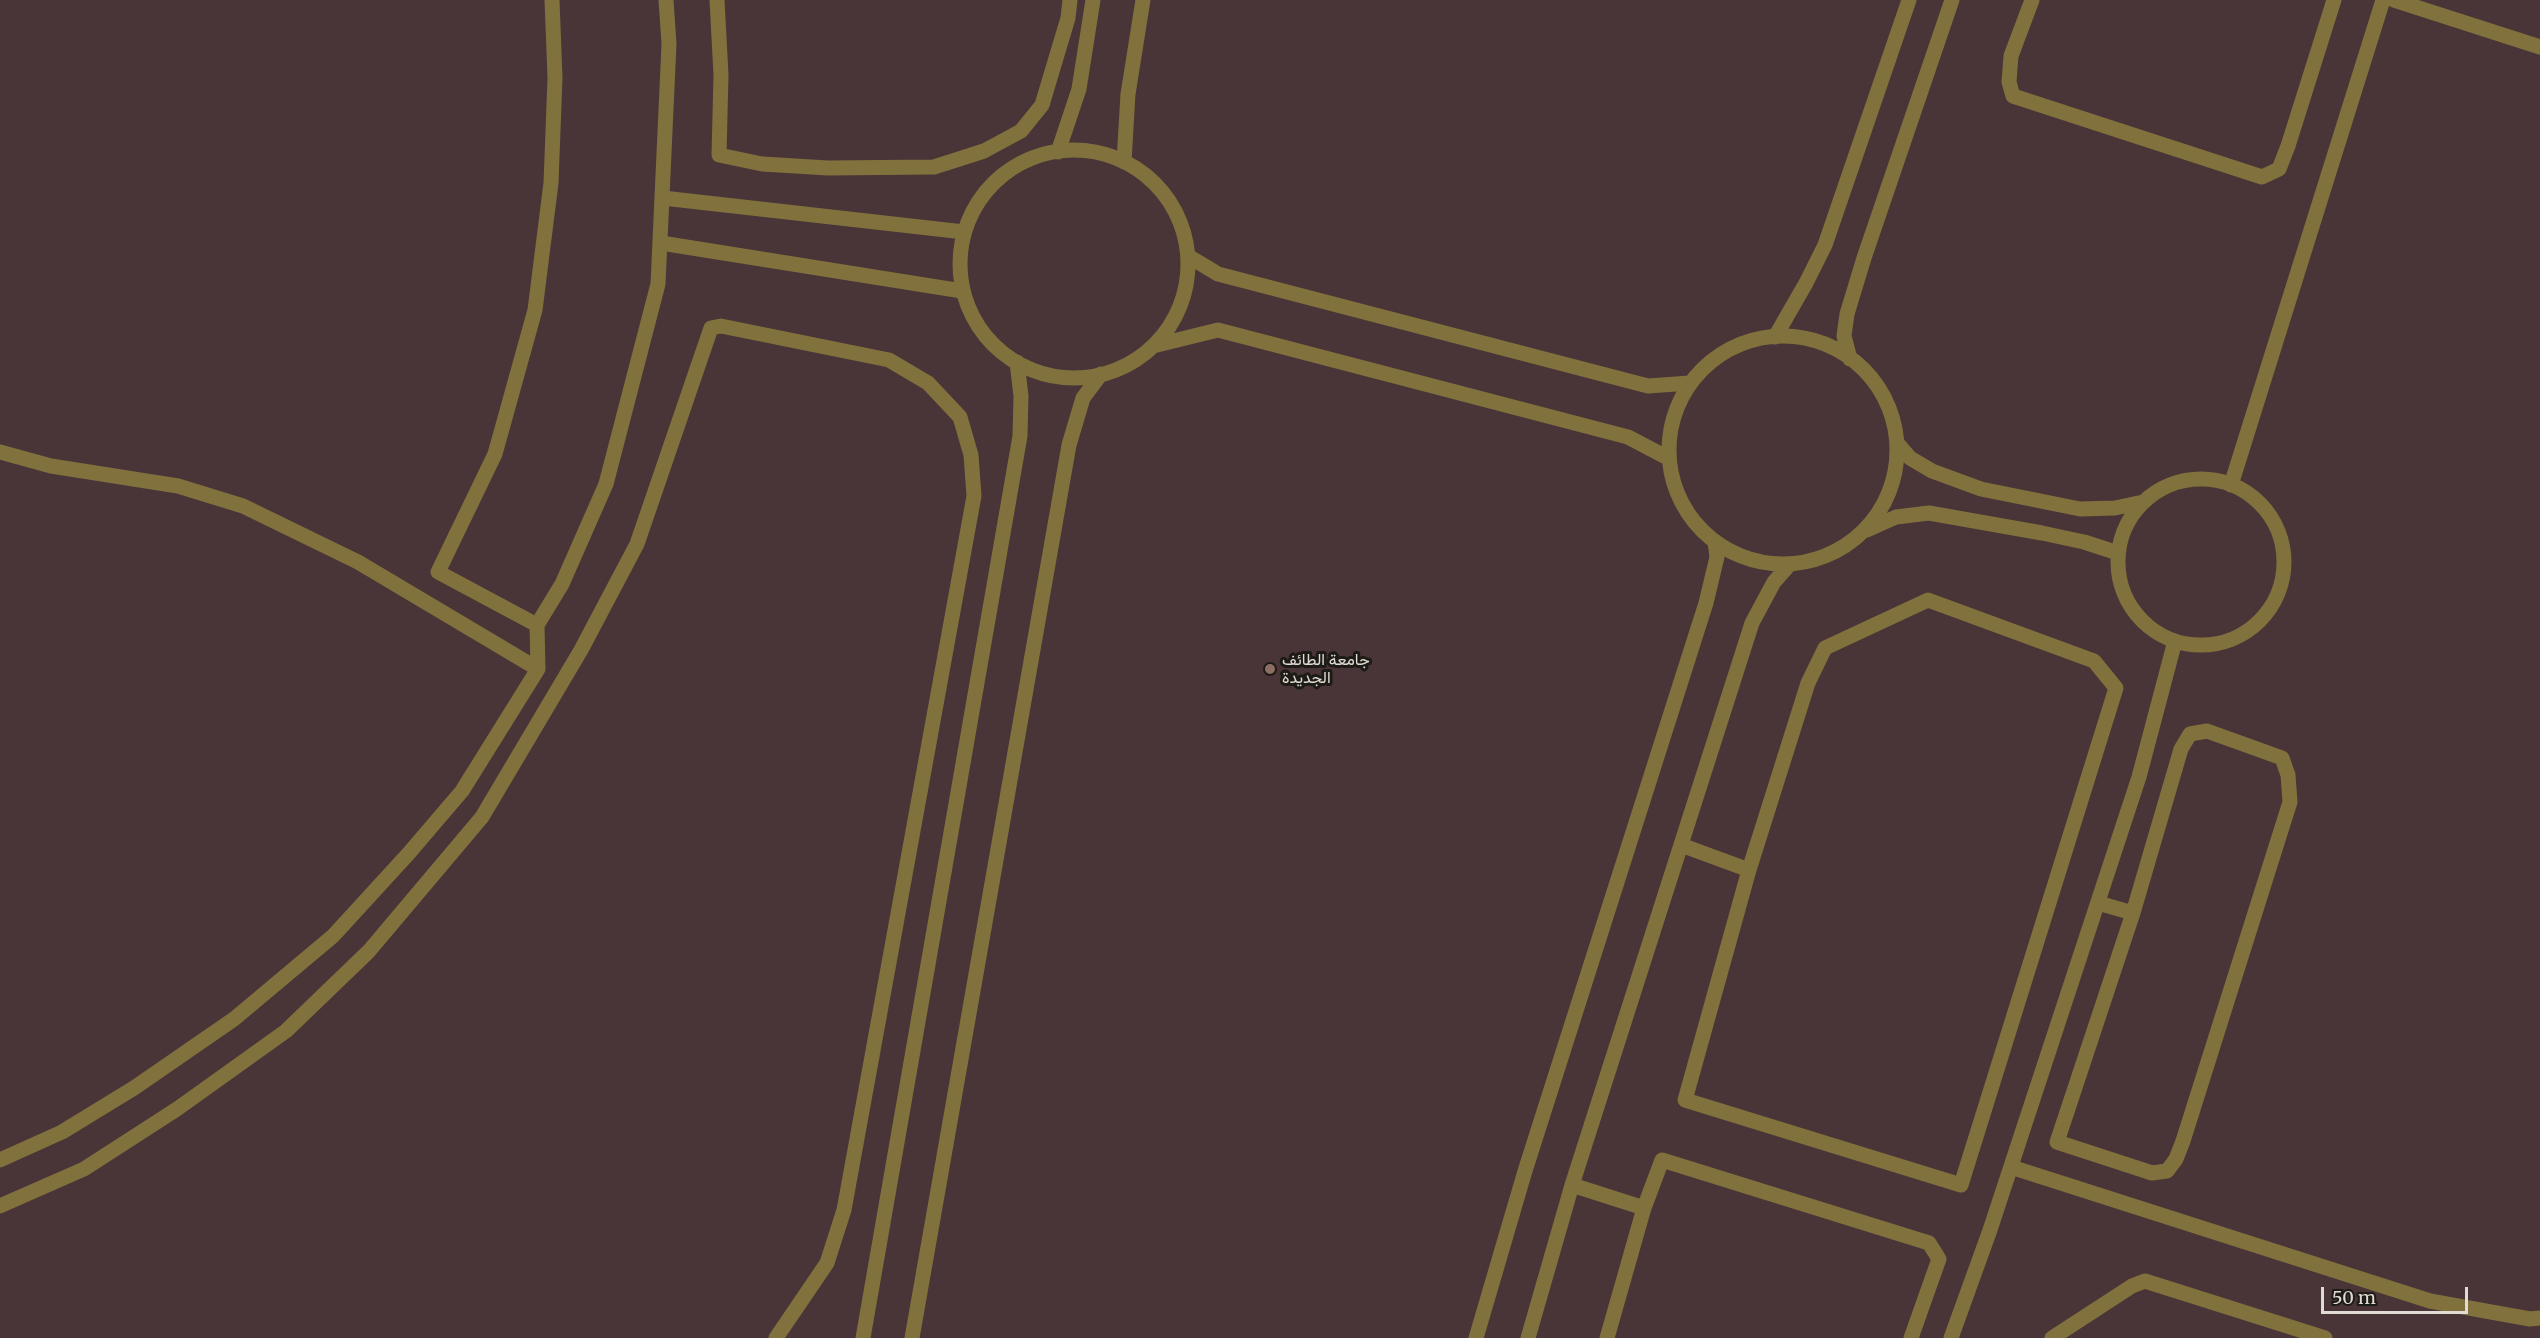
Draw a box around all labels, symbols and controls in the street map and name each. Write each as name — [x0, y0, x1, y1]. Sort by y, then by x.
place label: جامعة الطائف الجديدة — [1282, 650, 1370, 688]
marker: جامعة الطائف الجديدة — [1263, 662, 1277, 676]
scale bar — [2324, 1275, 2471, 1313]
text: 50 m — [2332, 1286, 2376, 1309]

